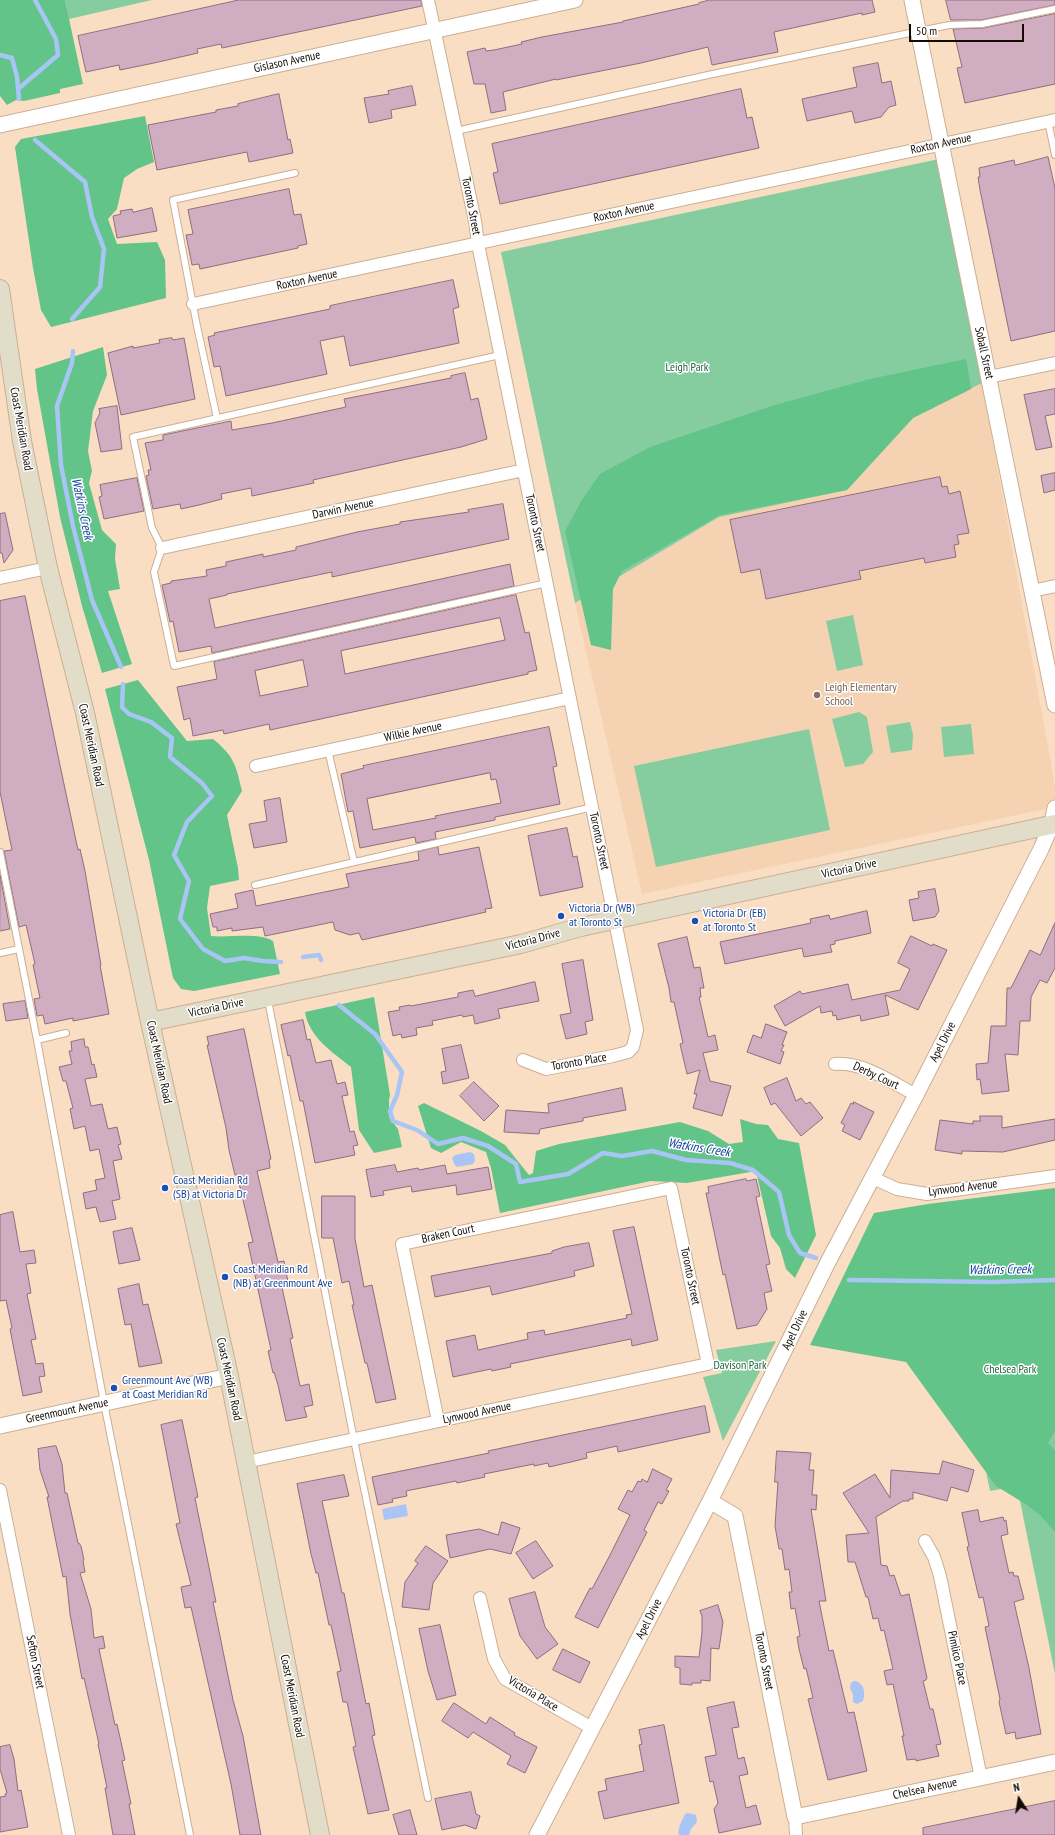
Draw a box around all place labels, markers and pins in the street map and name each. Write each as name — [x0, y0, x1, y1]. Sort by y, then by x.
place label: Leigh Elementary School — [825, 681, 897, 709]
marker: Leigh Elementary School — [812, 690, 822, 700]
place label: Victoria Dr (WB) at Toronto St — [569, 902, 634, 930]
place label: Victoria Dr (EB) at Toronto St — [703, 907, 766, 935]
marker: Victoria Dr (WB) at Toronto St — [556, 911, 566, 921]
marker: Victoria Dr (EB) at Toronto St — [690, 916, 700, 926]
place label: Coast Meridian Rd (SB) at Victoria Dr — [173, 1174, 248, 1202]
marker: Coast Meridian Rd (SB) at Victoria Dr — [160, 1183, 170, 1193]
place label: Coast Meridian Rd (NB) at Greenmount Ave — [233, 1263, 332, 1291]
marker: Coast Meridian Rd (NB) at Greenmount Ave — [220, 1272, 230, 1282]
place label: Greenmount Ave (WB) at Coast Meridian Rd — [122, 1374, 212, 1402]
marker: Greenmount Ave (WB) at Coast Meridian Rd — [109, 1383, 119, 1393]

